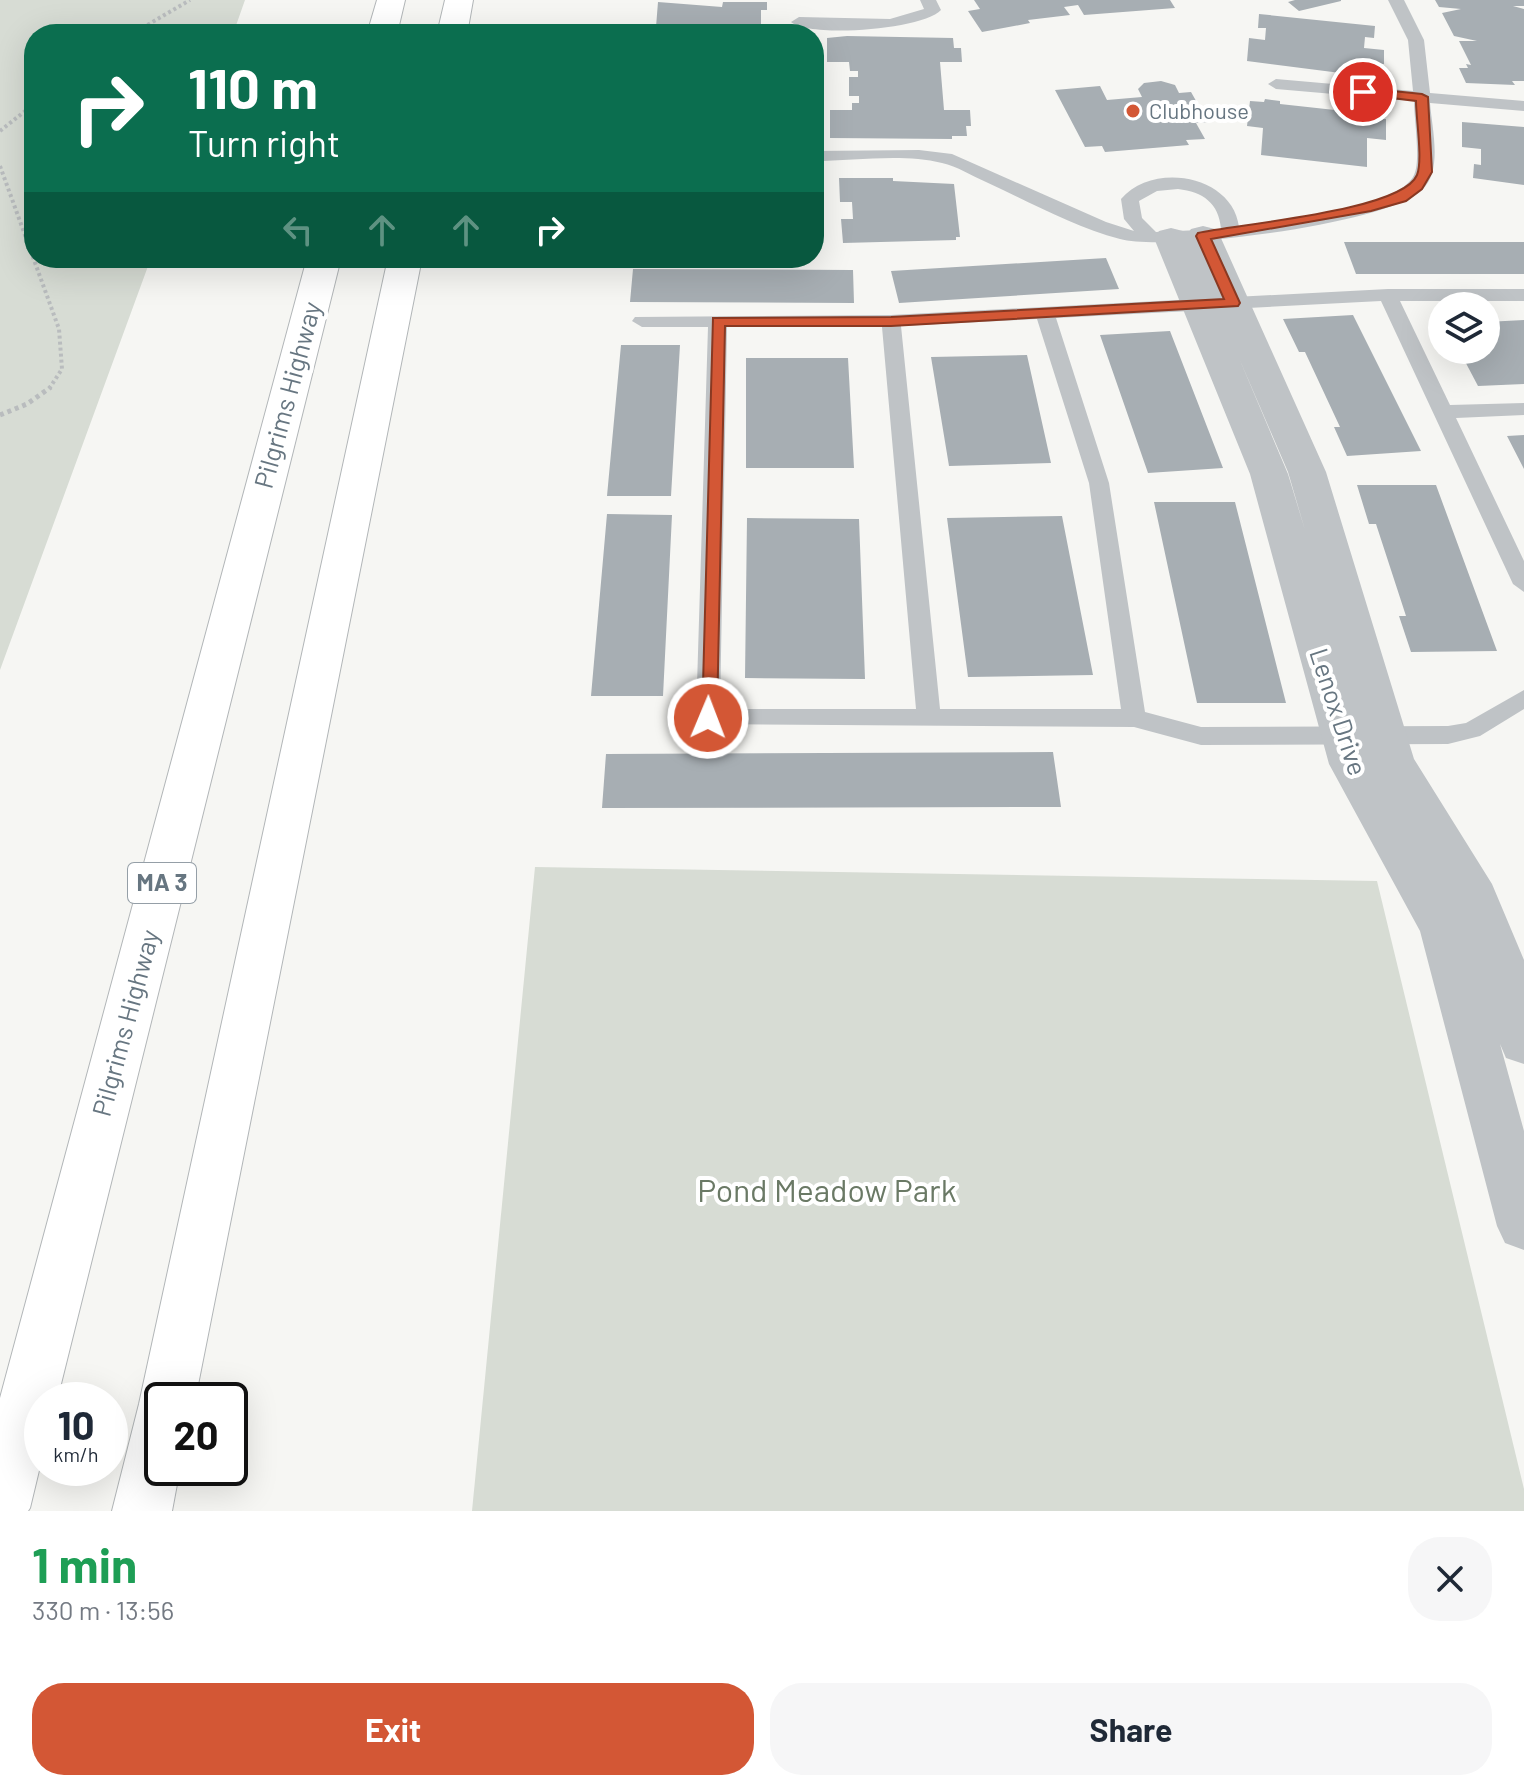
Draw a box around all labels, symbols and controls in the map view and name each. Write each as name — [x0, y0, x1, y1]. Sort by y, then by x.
text: 110 m — [188, 53, 318, 120]
icon: right — [56, 56, 160, 160]
pin — [1329, 58, 1397, 126]
icon: arrive — [1341, 70, 1385, 114]
place label: Clubhouse — [1149, 97, 1249, 123]
marker: Clubhouse — [1124, 102, 1142, 120]
text: Turn right — [188, 121, 340, 164]
icon: left — [276, 208, 320, 252]
icon: ahead — [360, 208, 404, 252]
icon: ahead — [444, 208, 488, 252]
icon: right — [528, 208, 572, 252]
map controls — [1428, 292, 1500, 364]
button: layers — [1428, 292, 1500, 364]
street label: Pilgrims Highway — [247, 298, 326, 491]
street label: Lenox Drive — [1304, 644, 1375, 779]
position arrow — [666, 676, 750, 760]
road number: MA 3 — [128, 863, 196, 903]
street label: Pilgrims Highway — [85, 926, 164, 1119]
park label: Pond Meadow Park — [697, 1170, 957, 1208]
speed limit sign: 20 — [144, 1382, 248, 1486]
text: 10 — [58, 1400, 94, 1448]
text: km/h — [53, 1442, 99, 1466]
text: 1 min — [32, 1535, 137, 1593]
button: close — [1408, 1537, 1492, 1621]
text: 330 m · 13:56 — [32, 1594, 174, 1625]
button: Exit — [32, 1683, 754, 1775]
button: Share — [770, 1683, 1492, 1775]

